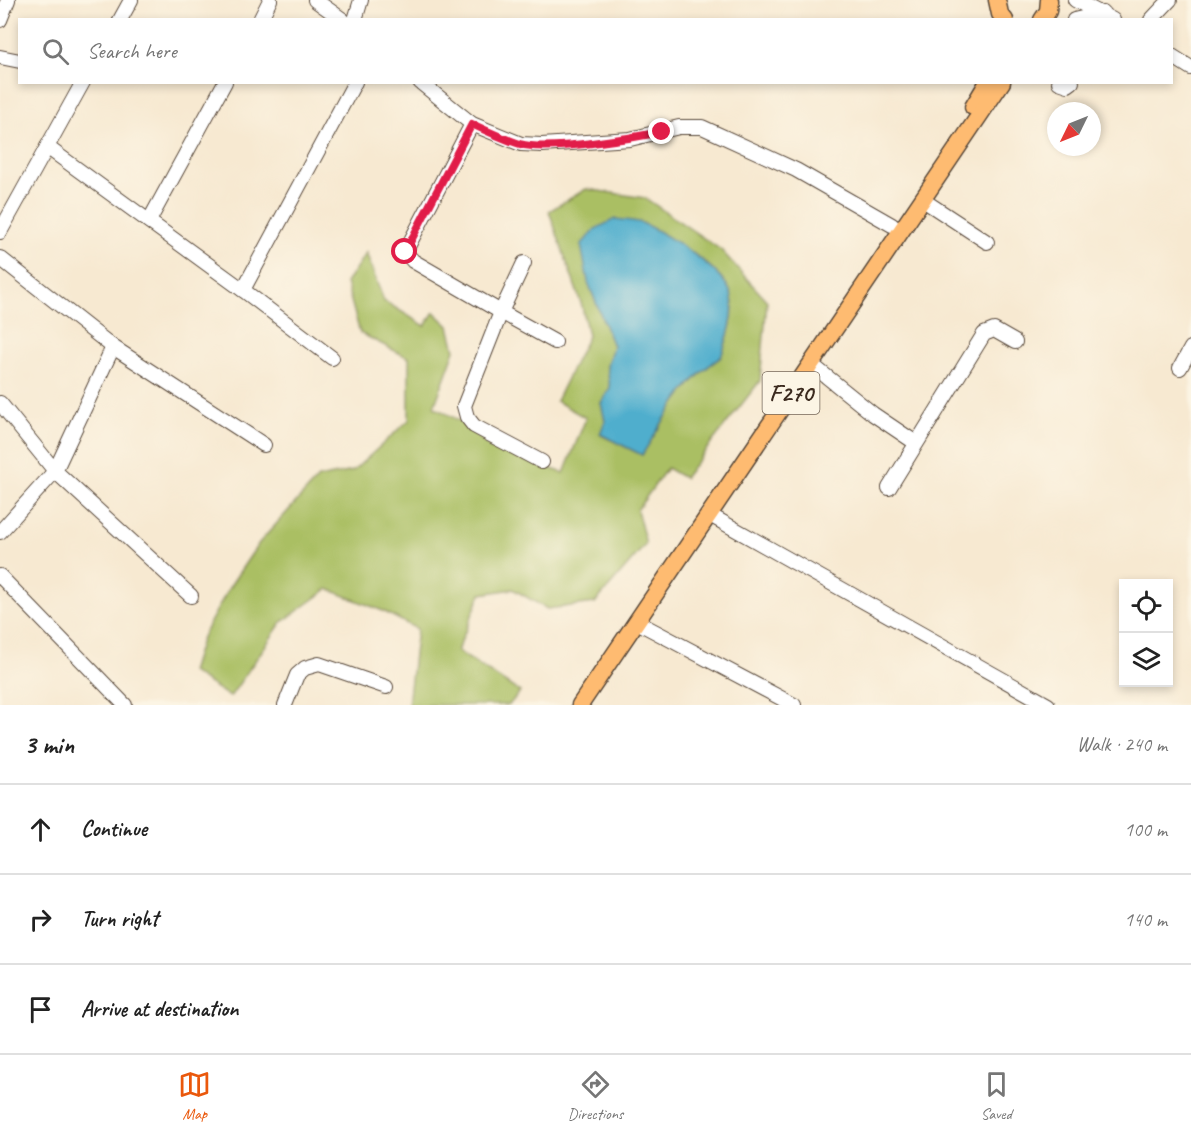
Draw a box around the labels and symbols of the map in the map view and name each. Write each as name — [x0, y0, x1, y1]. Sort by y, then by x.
north arrow — [1047, 102, 1101, 156]
route end — [648, 118, 674, 144]
route start — [391, 238, 417, 264]
road number: F270 — [762, 372, 820, 414]

